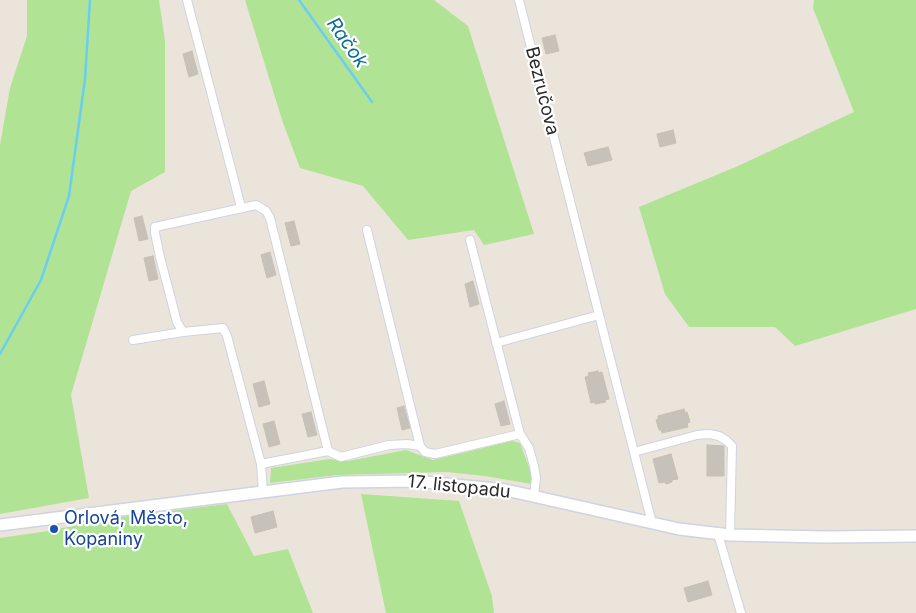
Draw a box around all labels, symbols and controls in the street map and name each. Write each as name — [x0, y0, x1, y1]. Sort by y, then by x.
water label: Račok — [322, 13, 372, 73]
street label: Bezručova — [521, 45, 563, 137]
street label: 17. listopadu — [407, 471, 511, 503]
place label: Orlová, Město, Kopaniny — [64, 508, 188, 550]
marker: Orlová, Město, Kopaniny — [48, 523, 60, 535]

